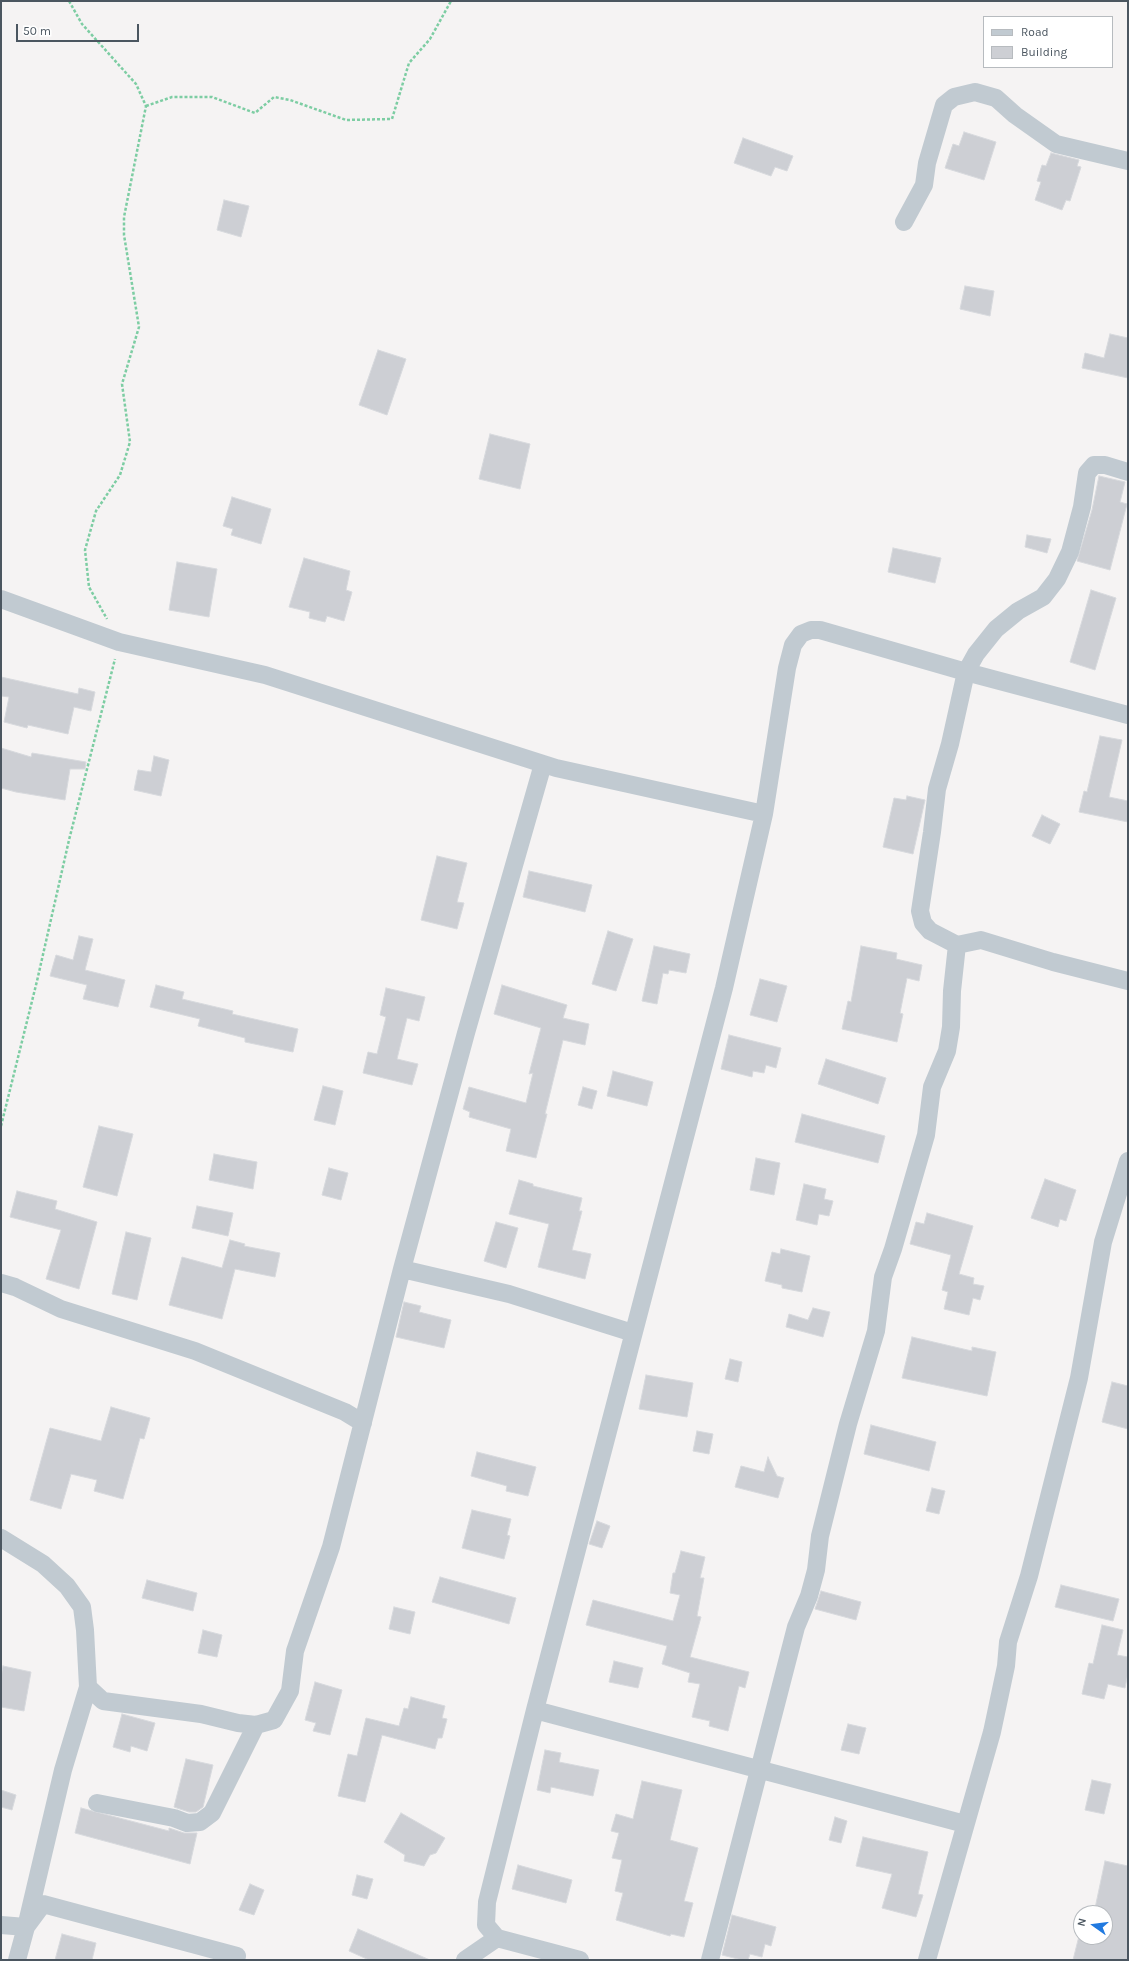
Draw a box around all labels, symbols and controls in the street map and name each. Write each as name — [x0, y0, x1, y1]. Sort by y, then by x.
scale bar — [18, 16, 141, 42]
legend — [983, 16, 1113, 68]
text: 50 m — [23, 24, 51, 38]
text: Road — [1021, 25, 1049, 39]
text: Building — [1021, 45, 1067, 59]
north arrow — [1073, 1905, 1113, 1945]
text: N — [1075, 1917, 1089, 1928]

